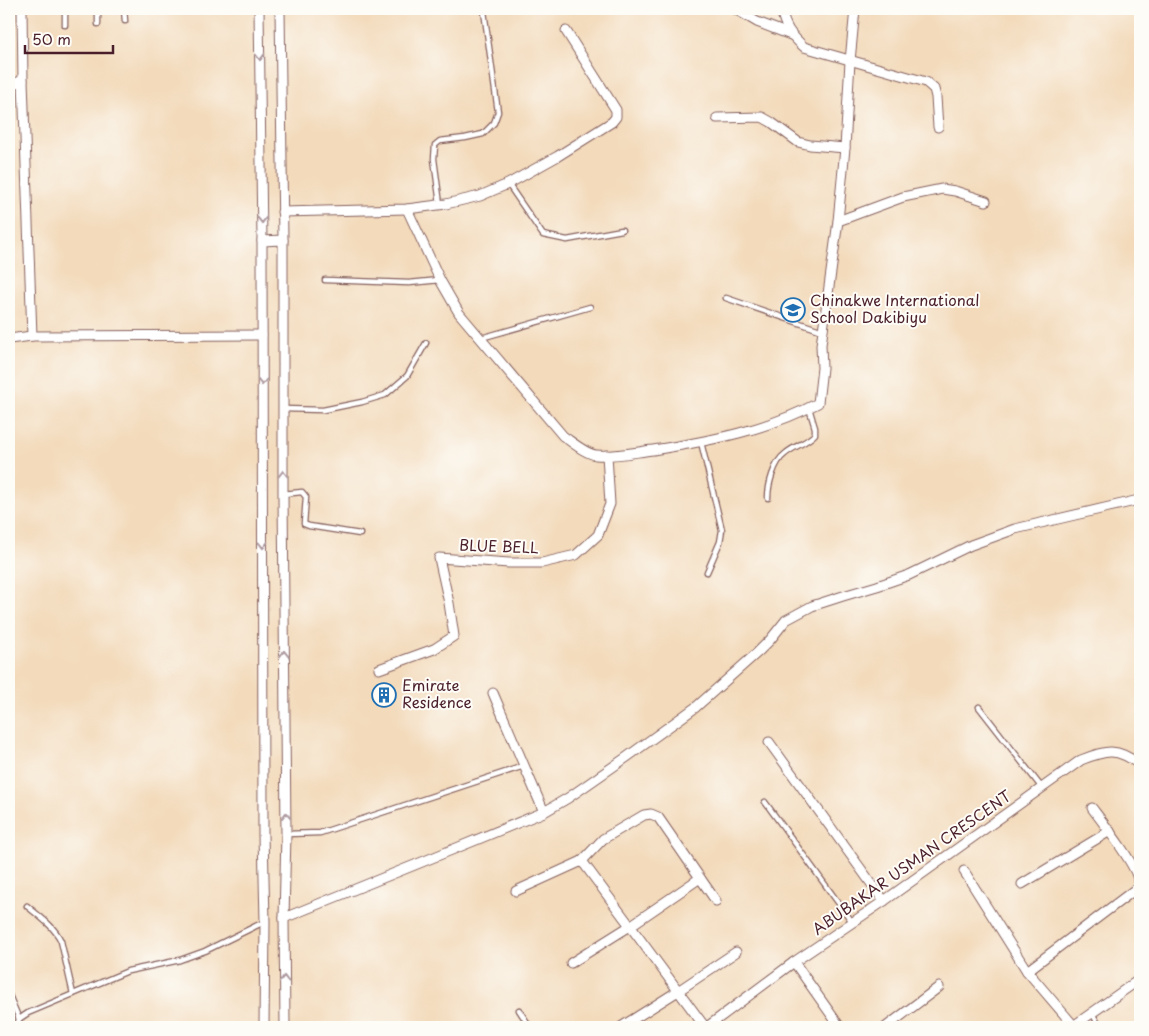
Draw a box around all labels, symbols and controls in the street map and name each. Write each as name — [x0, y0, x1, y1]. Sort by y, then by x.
scale bar — [25, 22, 112, 54]
text: 50 m — [32, 27, 71, 50]
one-way arrow — [254, 54, 265, 62]
one-way arrow — [257, 216, 267, 224]
place label: Chinakwe International School Dakibiyu — [810, 288, 979, 328]
school or university icon: Chinakwe International School Dakibiyu — [780, 297, 806, 323]
one-way arrow — [257, 379, 267, 387]
one-way arrow — [278, 469, 288, 477]
street label: BLUE BELL — [459, 533, 539, 558]
one-way arrow — [258, 542, 268, 549]
one-way arrow — [279, 649, 289, 657]
place label: Emirate Residence — [402, 673, 472, 713]
building icon: Emirate Residence — [371, 682, 397, 708]
street label: ABUBAKAR USMAN CRESCENT — [807, 784, 1016, 940]
one-way arrow — [281, 812, 291, 820]
one-way arrow — [279, 974, 289, 982]

